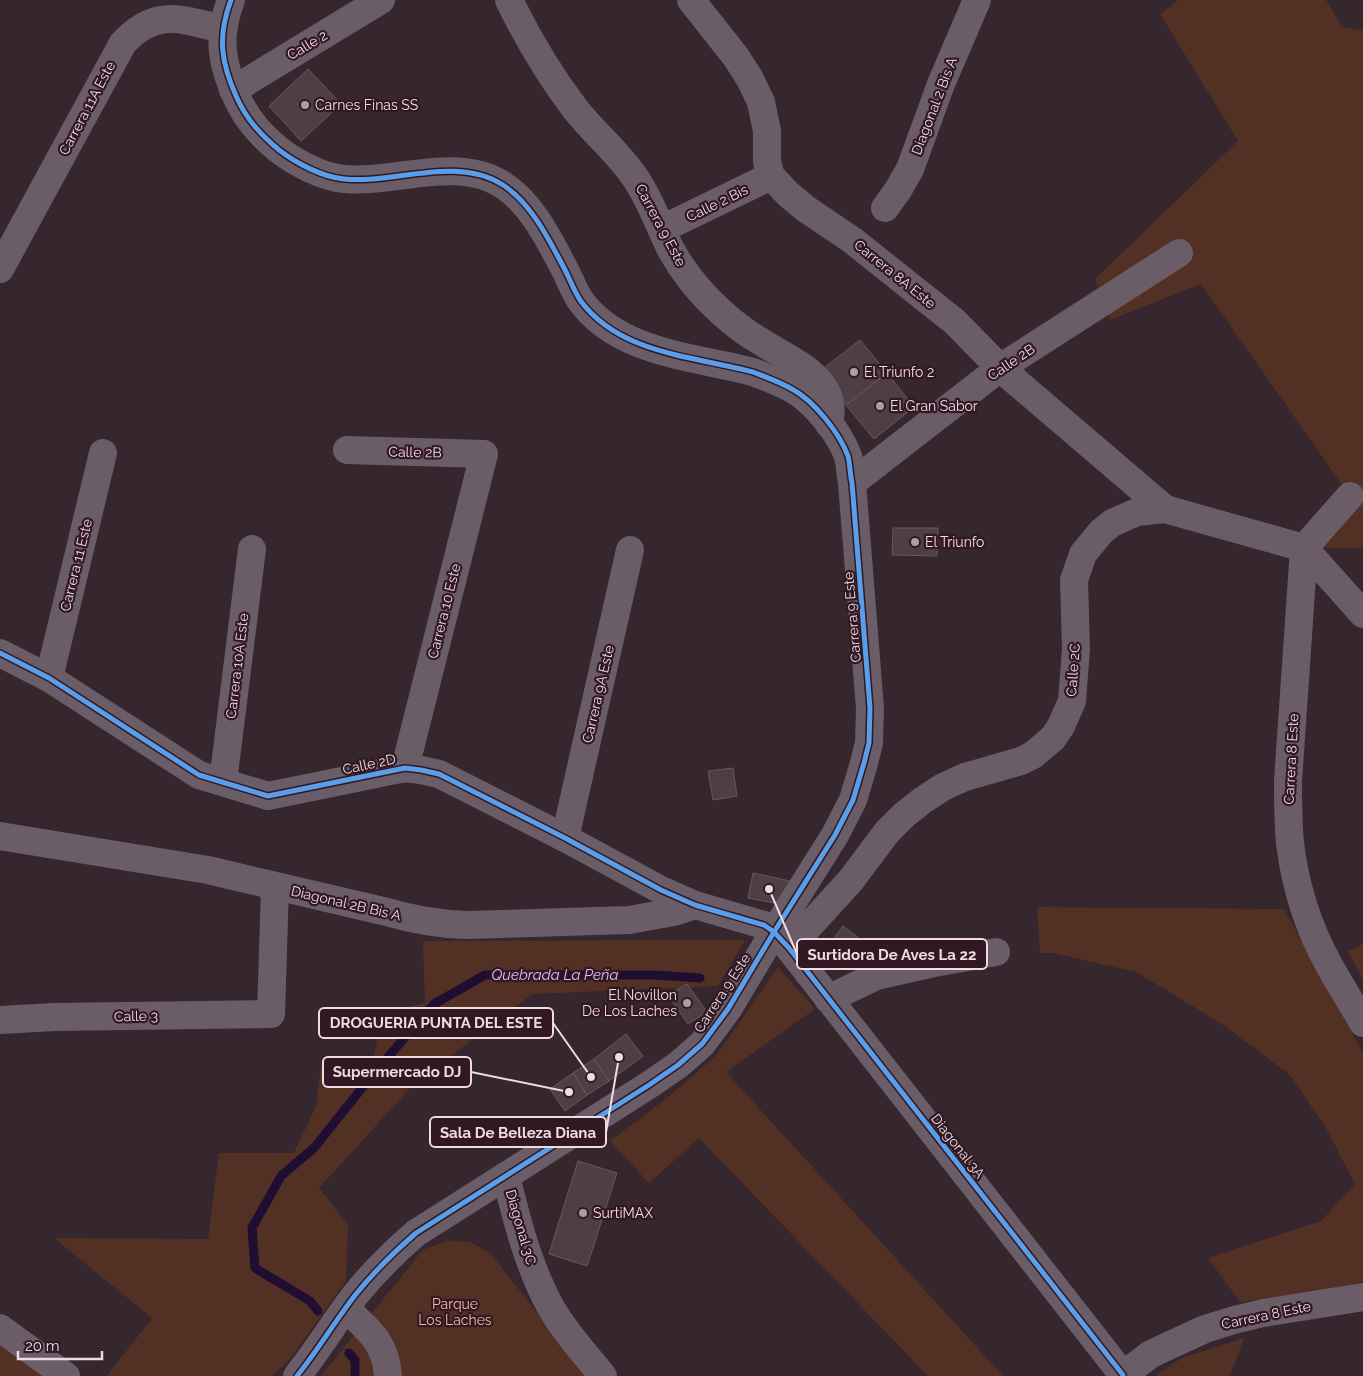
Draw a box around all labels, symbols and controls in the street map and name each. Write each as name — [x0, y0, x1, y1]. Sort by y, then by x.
street label: Calle 2 — [284, 27, 330, 63]
street label: Diagonal 2 Bis A — [908, 55, 960, 157]
street label: Carrera 11A Este — [56, 58, 118, 158]
place label: Carnes Finas SS — [315, 97, 419, 113]
marker: Carnes Finas SS — [299, 99, 311, 111]
street label: Carrera 9 Este — [633, 181, 689, 269]
street label: Calle 2 Bis — [684, 181, 751, 225]
street label: Carrera 8A Este — [851, 236, 939, 312]
street label: Calle 2B — [984, 340, 1038, 384]
place label: El Triunfo 2 — [864, 364, 934, 380]
marker: El Triunfo 2 — [848, 366, 860, 378]
place label: El Gran Sabor — [890, 398, 978, 414]
marker: El Gran Sabor — [874, 400, 886, 412]
street label: Calle 2B — [388, 444, 442, 460]
street label: Carrera 11 Este — [57, 517, 95, 613]
place label: El Triunfo — [925, 534, 984, 550]
marker: El Triunfo — [909, 536, 921, 548]
street label: Carrera 10 Este — [424, 562, 464, 660]
street label: Carrera 9 Este — [840, 571, 864, 663]
street label: Carrera 10A Este — [223, 612, 251, 720]
street label: Calle 2C — [1063, 642, 1083, 697]
street label: Carrera 9A Este — [579, 643, 617, 745]
street label: Carrera 8 Este — [1281, 713, 1301, 805]
street label: Calle 2D — [341, 751, 397, 777]
street label: Diagonal 2B Bis A — [289, 883, 403, 924]
callout: Surtidora De Aves La 22 — [797, 939, 987, 969]
text: Surtidora De Aves La 22 — [808, 946, 976, 964]
street label: Carrera 9 Este — [691, 950, 753, 1036]
water label: Quebrada La Peña — [492, 966, 618, 984]
place label: El Novillon De Los Laches — [582, 987, 677, 1019]
marker: El Novillon De Los Laches — [681, 997, 693, 1009]
street label: Calle 3 — [114, 1008, 158, 1024]
callout: DROGUERIA PUNTA DEL ESTE — [319, 1008, 553, 1038]
text: DROGUERIA PUNTA DEL ESTE — [330, 1014, 542, 1032]
callout: Supermercado DJ — [323, 1057, 471, 1087]
text: Supermercado DJ — [333, 1063, 461, 1081]
street label: Diagonal 3A — [928, 1111, 988, 1182]
callout: Sala De Belleza Diana — [430, 1117, 606, 1147]
text: Sala De Belleza Diana — [440, 1124, 596, 1142]
street label: Diagonal 3C — [503, 1188, 539, 1267]
place label: SurtiMAX — [593, 1205, 653, 1221]
marker: SurtiMAX — [577, 1207, 589, 1219]
park label: Parque Los Laches — [418, 1296, 492, 1328]
street label: Carrera 8 Este — [1220, 1298, 1312, 1332]
scale bar — [18, 1328, 101, 1360]
text: 20 m — [25, 1337, 60, 1355]

